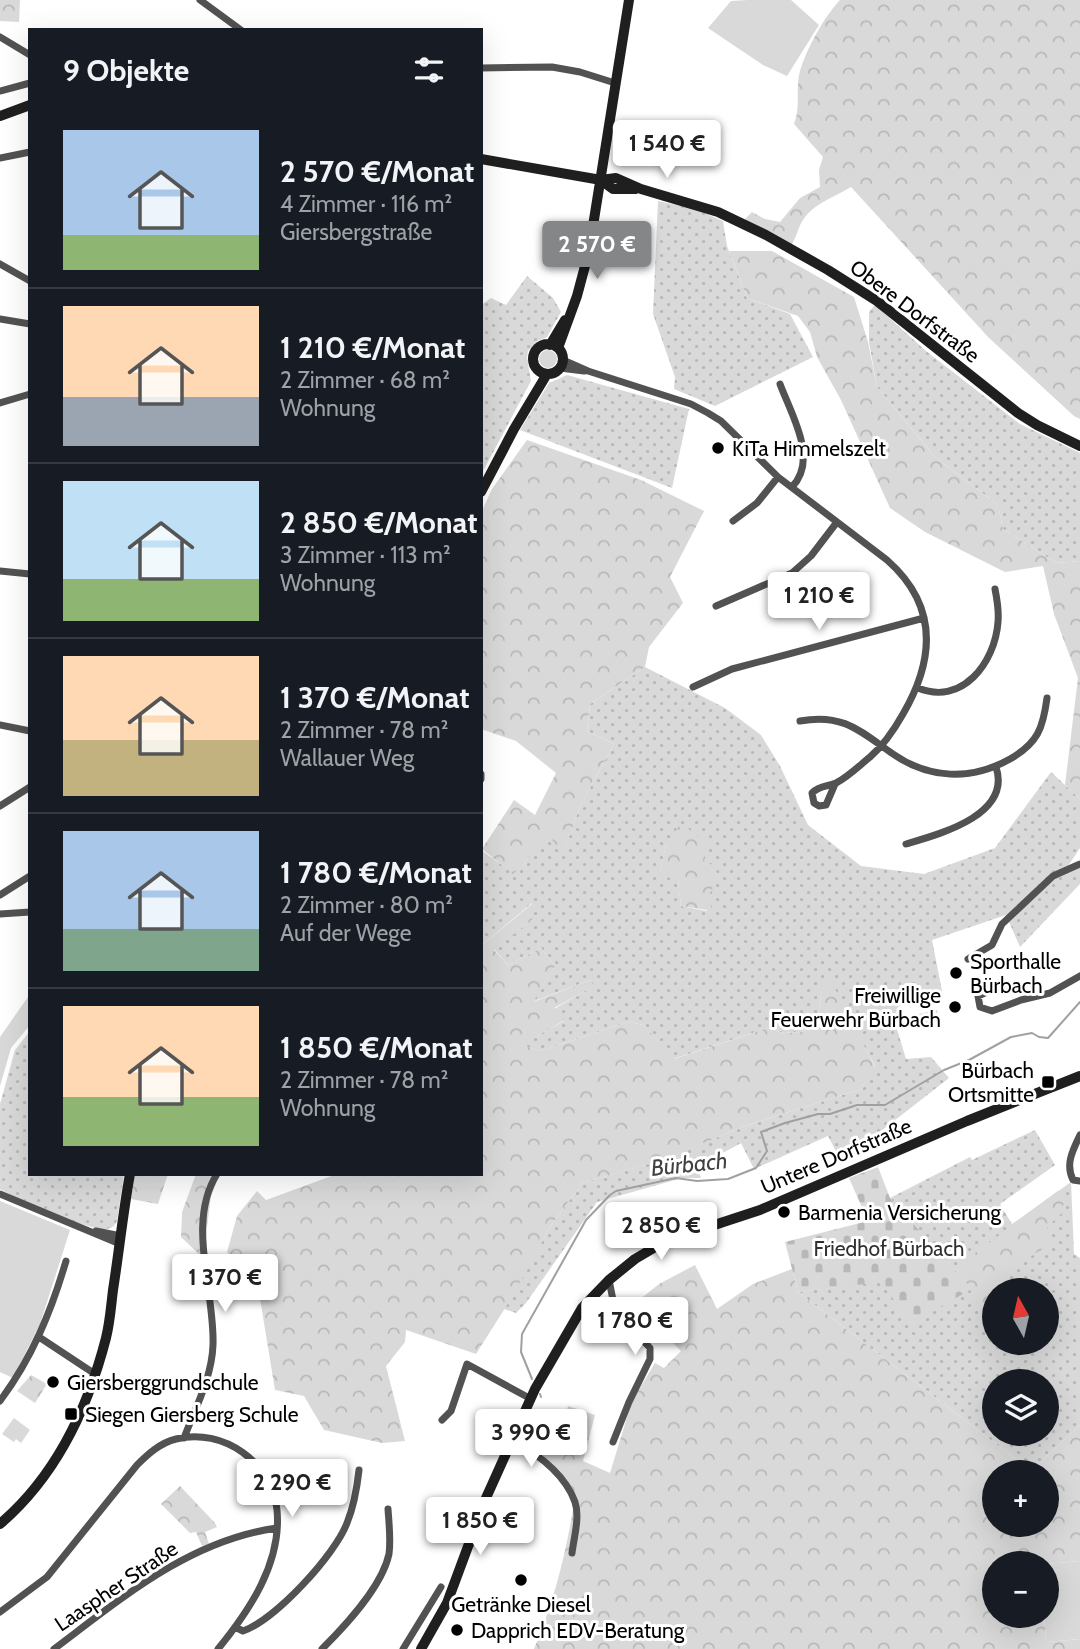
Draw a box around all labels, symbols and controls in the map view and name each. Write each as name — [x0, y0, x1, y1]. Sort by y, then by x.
icon: filters — [410, 51, 448, 89]
text: 9 Objekte — [63, 52, 189, 89]
pin: 1 540 € — [602, 120, 732, 180]
text: 1 540 € — [629, 129, 705, 157]
text: 2 570 €/Monat — [280, 153, 474, 190]
icon: home — [119, 158, 203, 242]
text: 4 Zimmer · 116 m² — [280, 190, 452, 218]
text: Giersbergstraße — [280, 218, 432, 246]
pin: 2 570 € — [532, 222, 662, 281]
text: 2 570 € — [558, 230, 636, 258]
street label: Obere Dorfstraße — [845, 254, 985, 368]
text: 1 210 €/Monat — [280, 329, 465, 366]
icon: home — [119, 334, 203, 418]
text: 2 Zimmer · 68 m² — [280, 366, 450, 394]
text: Wohnung — [280, 394, 375, 422]
place label: KiTa Himmelszelt — [732, 436, 886, 461]
marker: KiTa Himmelszelt — [710, 440, 726, 456]
text: 2 850 €/Monat — [280, 504, 477, 541]
icon: home — [119, 509, 203, 593]
text: 3 Zimmer · 113 m² — [280, 541, 451, 569]
text: Wohnung — [280, 569, 375, 597]
pin: 1 210 € — [754, 572, 884, 632]
text: 1 210 € — [784, 581, 854, 609]
text: 1 370 €/Monat — [280, 679, 470, 716]
icon: home — [119, 684, 203, 768]
text: 2 Zimmer · 78 m² — [280, 716, 448, 744]
text: Wallauer Weg — [280, 744, 414, 772]
text: 1 780 €/Monat — [280, 854, 472, 891]
icon: home — [119, 859, 203, 943]
text: 2 Zimmer · 80 m² — [280, 891, 453, 919]
text: Auf der Wege — [280, 919, 412, 947]
place label: Sporthalle Bürbach — [970, 949, 1061, 998]
marker: Sporthalle Bürbach — [948, 965, 964, 981]
place label: Freiwillige Feuerwehr Bürbach — [770, 983, 941, 1032]
marker: Freiwillige Feuerwehr Bürbach — [947, 999, 963, 1015]
text: 1 850 €/Monat — [280, 1029, 473, 1066]
icon: home — [119, 1034, 203, 1118]
place label: Bürbach Ortsmitte — [948, 1058, 1034, 1107]
text: 2 Zimmer · 78 m² — [280, 1066, 448, 1094]
marker: Bürbach Ortsmitte — [1040, 1074, 1056, 1090]
text: Wohnung — [280, 1094, 375, 1122]
street label: Untere Dorfstraße — [757, 1113, 915, 1199]
water label: Bürbach — [649, 1146, 729, 1182]
place label: Barmenia Versicherung — [798, 1200, 1002, 1225]
pin: 2 850 € — [596, 1202, 726, 1262]
marker: Barmenia Versicherung — [776, 1204, 792, 1220]
text: 2 850 € — [621, 1211, 701, 1239]
park label: Friedhof Bürbach — [814, 1236, 964, 1261]
pin: 1 370 € — [160, 1254, 290, 1314]
text: 1 370 € — [188, 1263, 262, 1291]
north arrow — [982, 1278, 1059, 1354]
map controls — [982, 1278, 1059, 1628]
pin: 1 780 € — [570, 1298, 700, 1357]
text: 1 780 € — [597, 1306, 673, 1334]
button: layers — [982, 1369, 1059, 1446]
place label: Giersberggrundschule — [67, 1370, 259, 1395]
marker: Giersberggrundschule — [45, 1374, 61, 1390]
place label: Siegen Giersberg Schule — [85, 1402, 299, 1427]
marker: Siegen Giersberg Schule — [63, 1406, 79, 1422]
pin: 3 990 € — [466, 1410, 596, 1469]
text: 3 990 € — [491, 1418, 571, 1446]
pin: 2 290 € — [227, 1460, 357, 1519]
button: + — [982, 1460, 1059, 1537]
text: 2 290 € — [253, 1468, 331, 1496]
pin: 1 850 € — [415, 1498, 545, 1557]
text: 1 850 € — [442, 1506, 518, 1534]
street label: Laaspher Straße — [50, 1536, 182, 1636]
button: − — [982, 1551, 1059, 1628]
marker: Getränke Diesel — [513, 1572, 529, 1588]
place label: Getränke Diesel — [451, 1592, 591, 1617]
place label: Dapprich EDV-Beratung — [471, 1618, 685, 1643]
marker: Dapprich EDV-Beratung — [449, 1622, 465, 1638]

